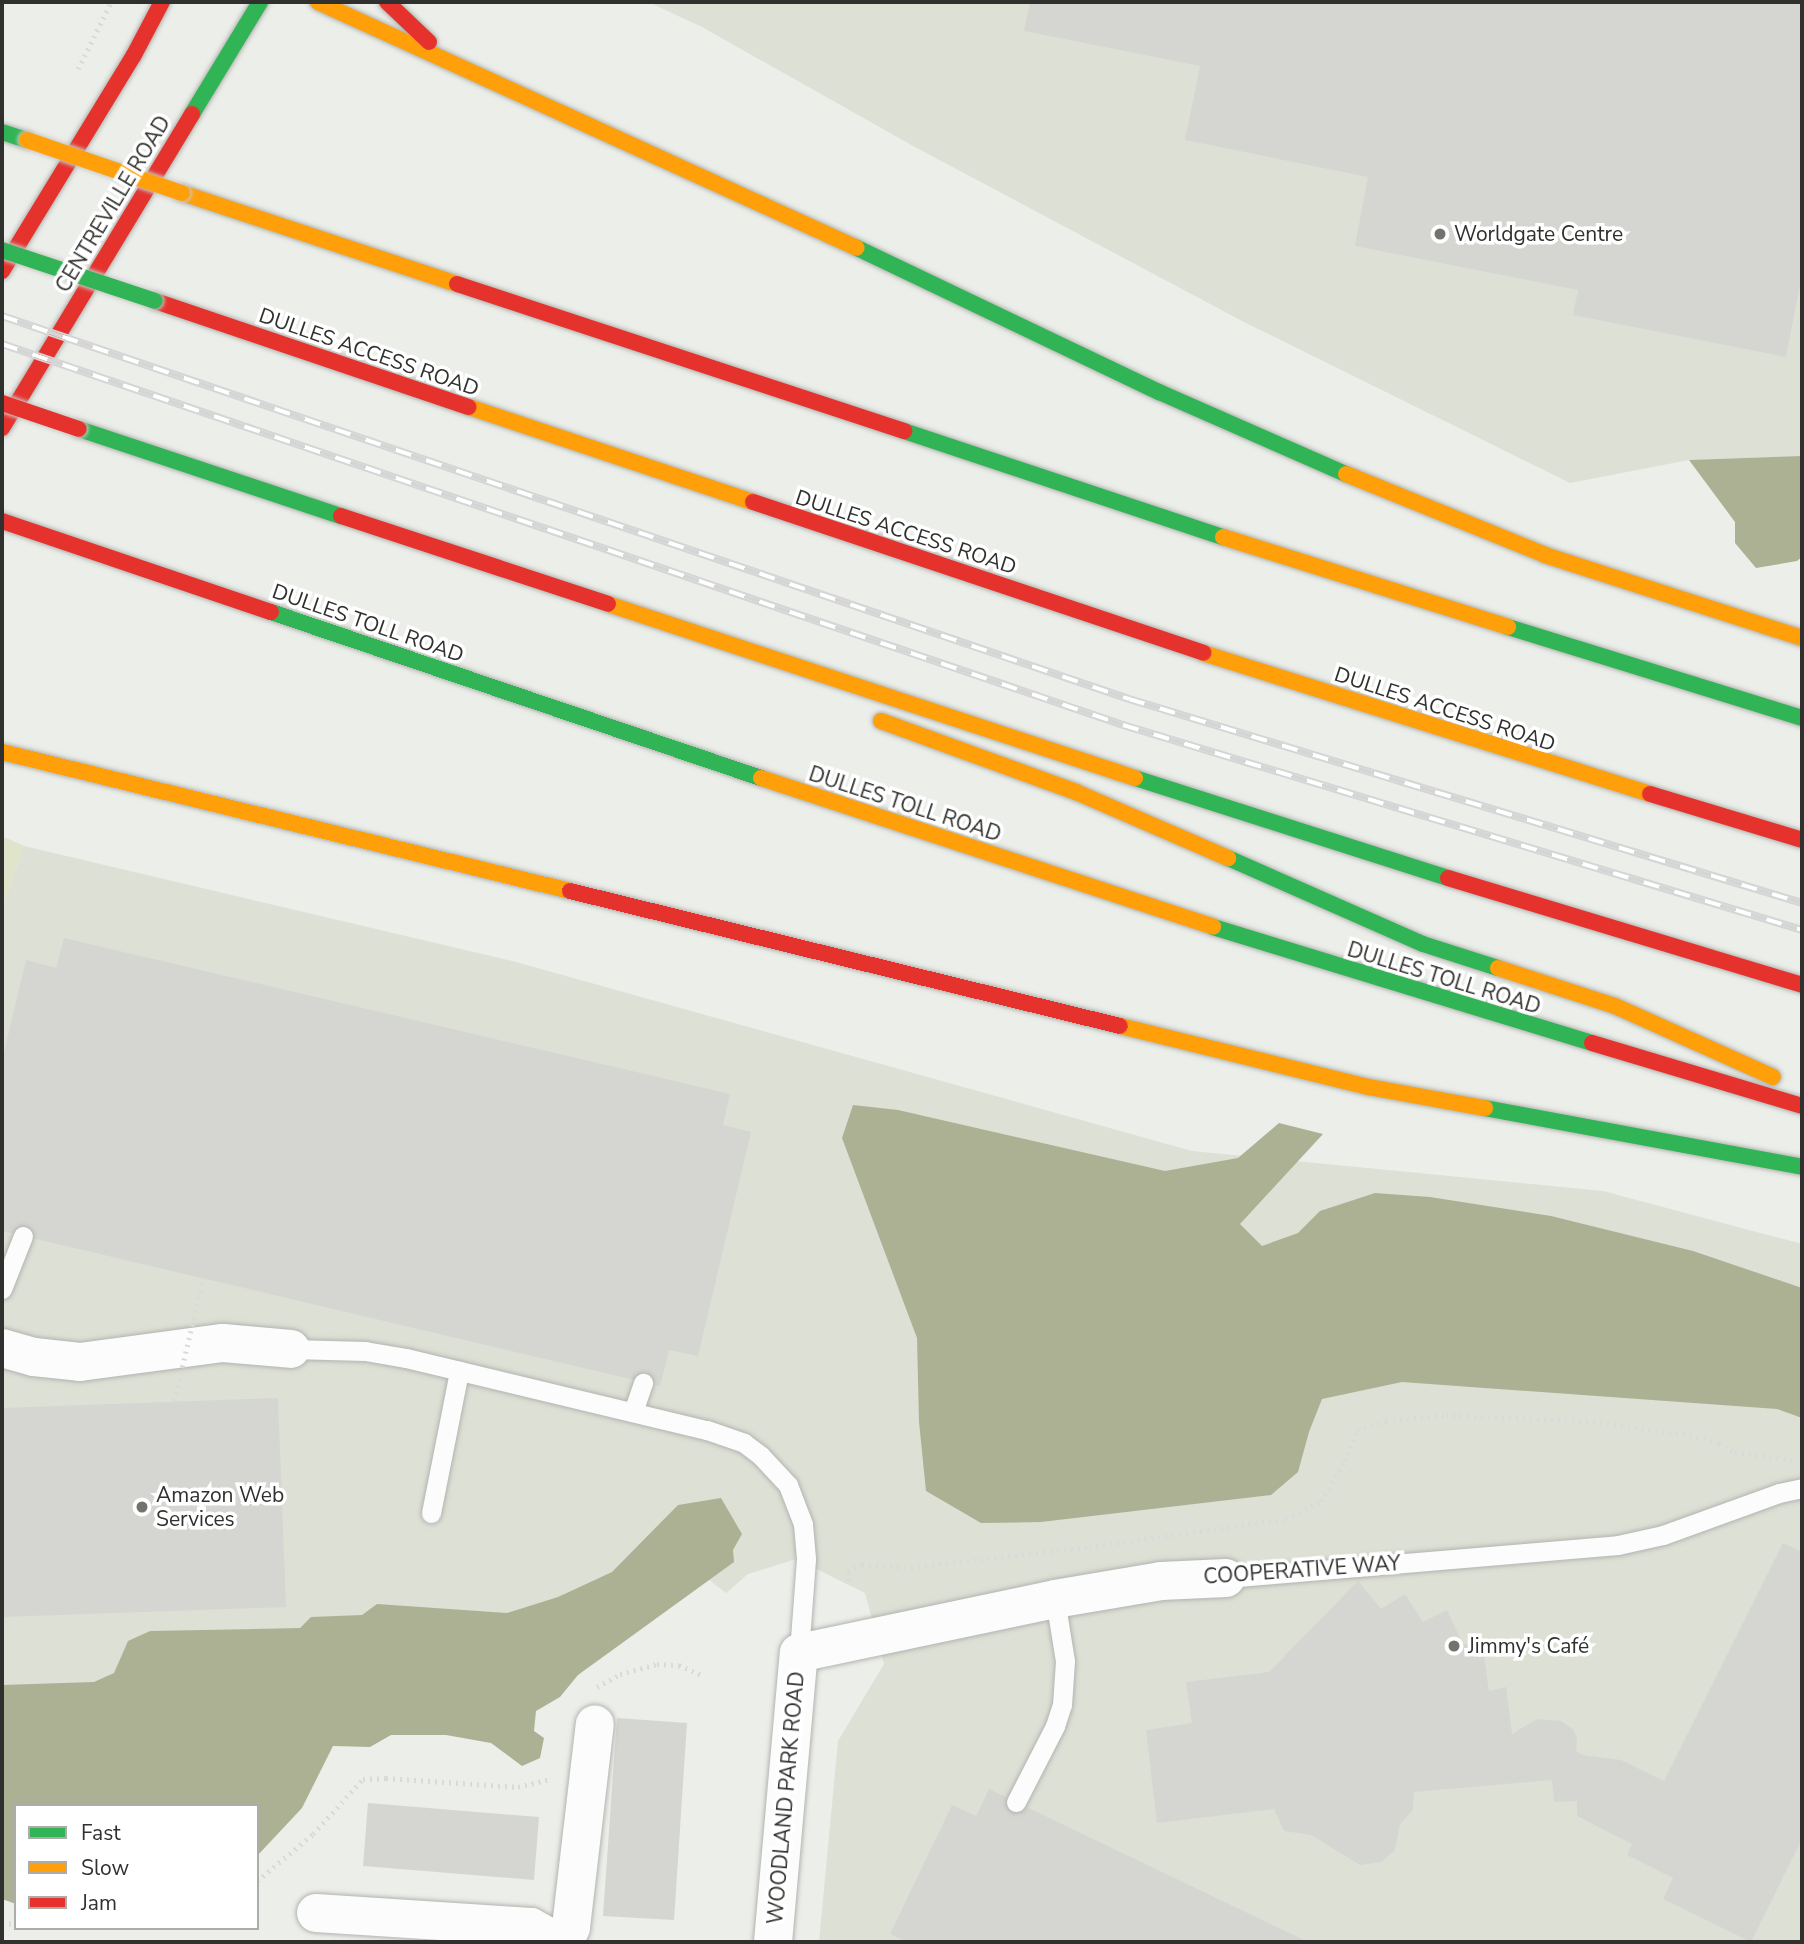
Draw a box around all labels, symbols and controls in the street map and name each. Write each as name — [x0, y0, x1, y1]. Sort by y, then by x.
street label: CENTREVILLE ROAD — [50, 111, 176, 297]
place label: Worldgate Centre — [1454, 221, 1623, 247]
marker: Worldgate Centre — [1432, 226, 1448, 242]
street label: DULLES ACCESS ROAD — [256, 303, 482, 401]
street label: DULLES ACCESS ROAD — [792, 484, 1020, 580]
street label: DULLES TOLL ROAD — [269, 578, 467, 668]
street label: DULLES ACCESS ROAD — [1331, 661, 1559, 757]
street label: DULLES TOLL ROAD — [806, 761, 1004, 847]
street label: DULLES TOLL ROAD — [1344, 937, 1544, 1019]
place label: Amazon Web Services — [156, 1482, 284, 1532]
marker: Amazon Web Services — [134, 1499, 150, 1515]
street label: COOPERATIVE WAY — [1203, 1551, 1401, 1589]
place label: Jimmy's Café — [1468, 1633, 1589, 1659]
marker: Jimmy's Café — [1446, 1638, 1462, 1654]
street label: WOODLAND PARK ROAD — [762, 1671, 810, 1925]
legend — [14, 1804, 259, 1930]
text: Fast — [81, 1819, 121, 1847]
text: Slow — [81, 1854, 129, 1882]
text: Jam — [81, 1889, 117, 1917]

